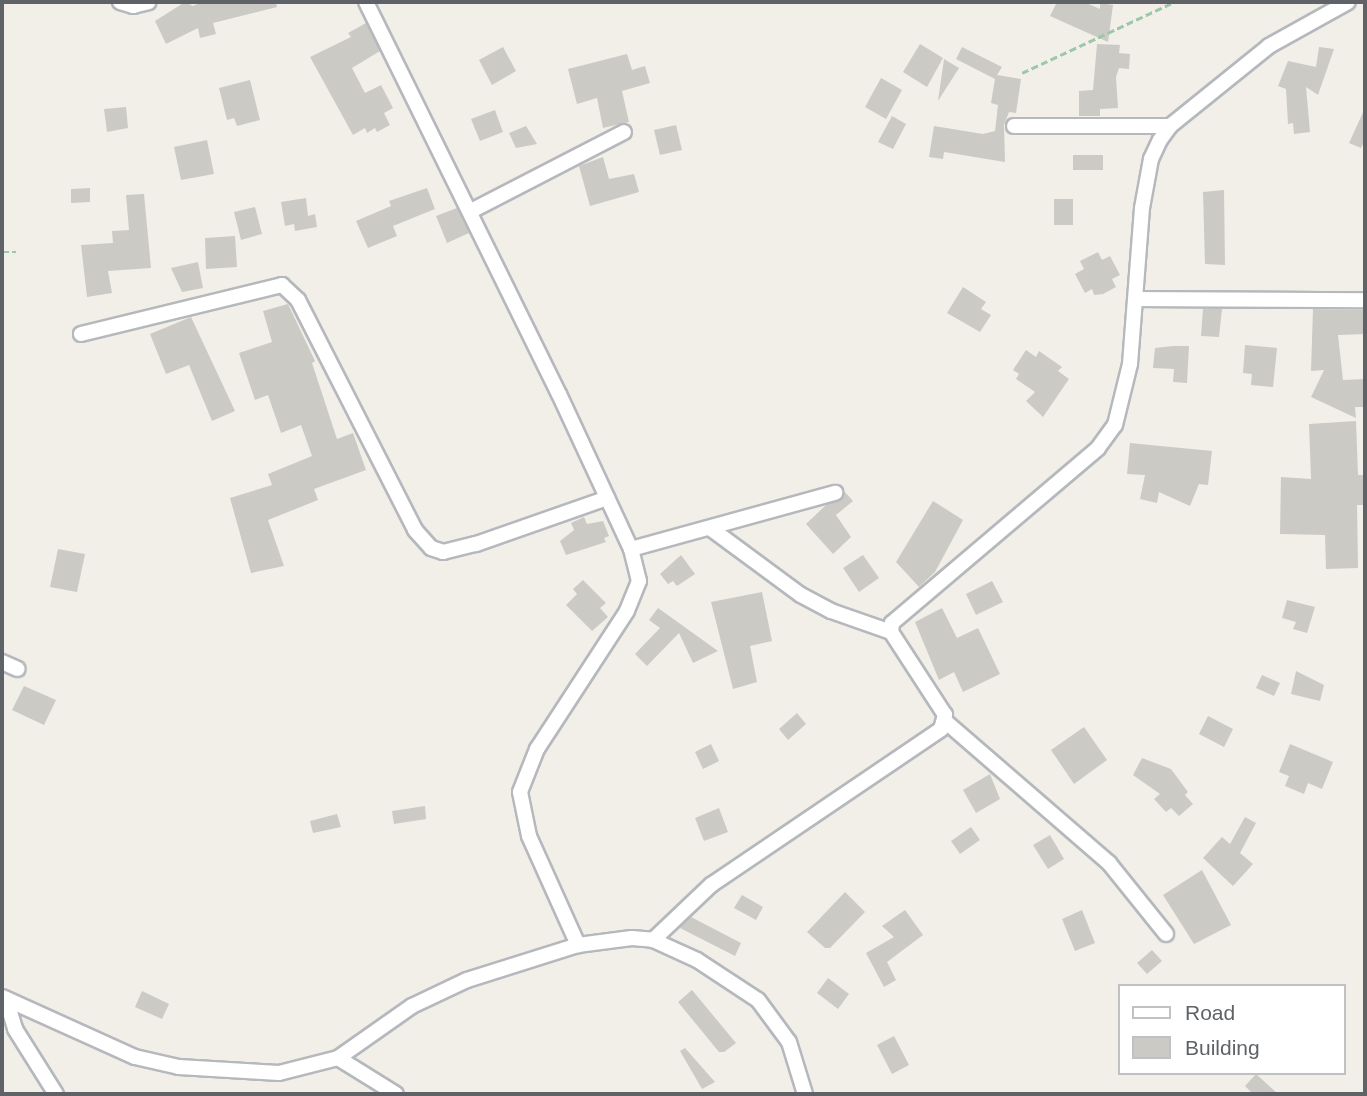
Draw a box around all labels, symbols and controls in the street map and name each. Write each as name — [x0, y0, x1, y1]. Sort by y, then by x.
legend — [1118, 984, 1346, 1075]
text: Road — [1185, 1001, 1235, 1024]
text: Building — [1185, 1036, 1260, 1059]

